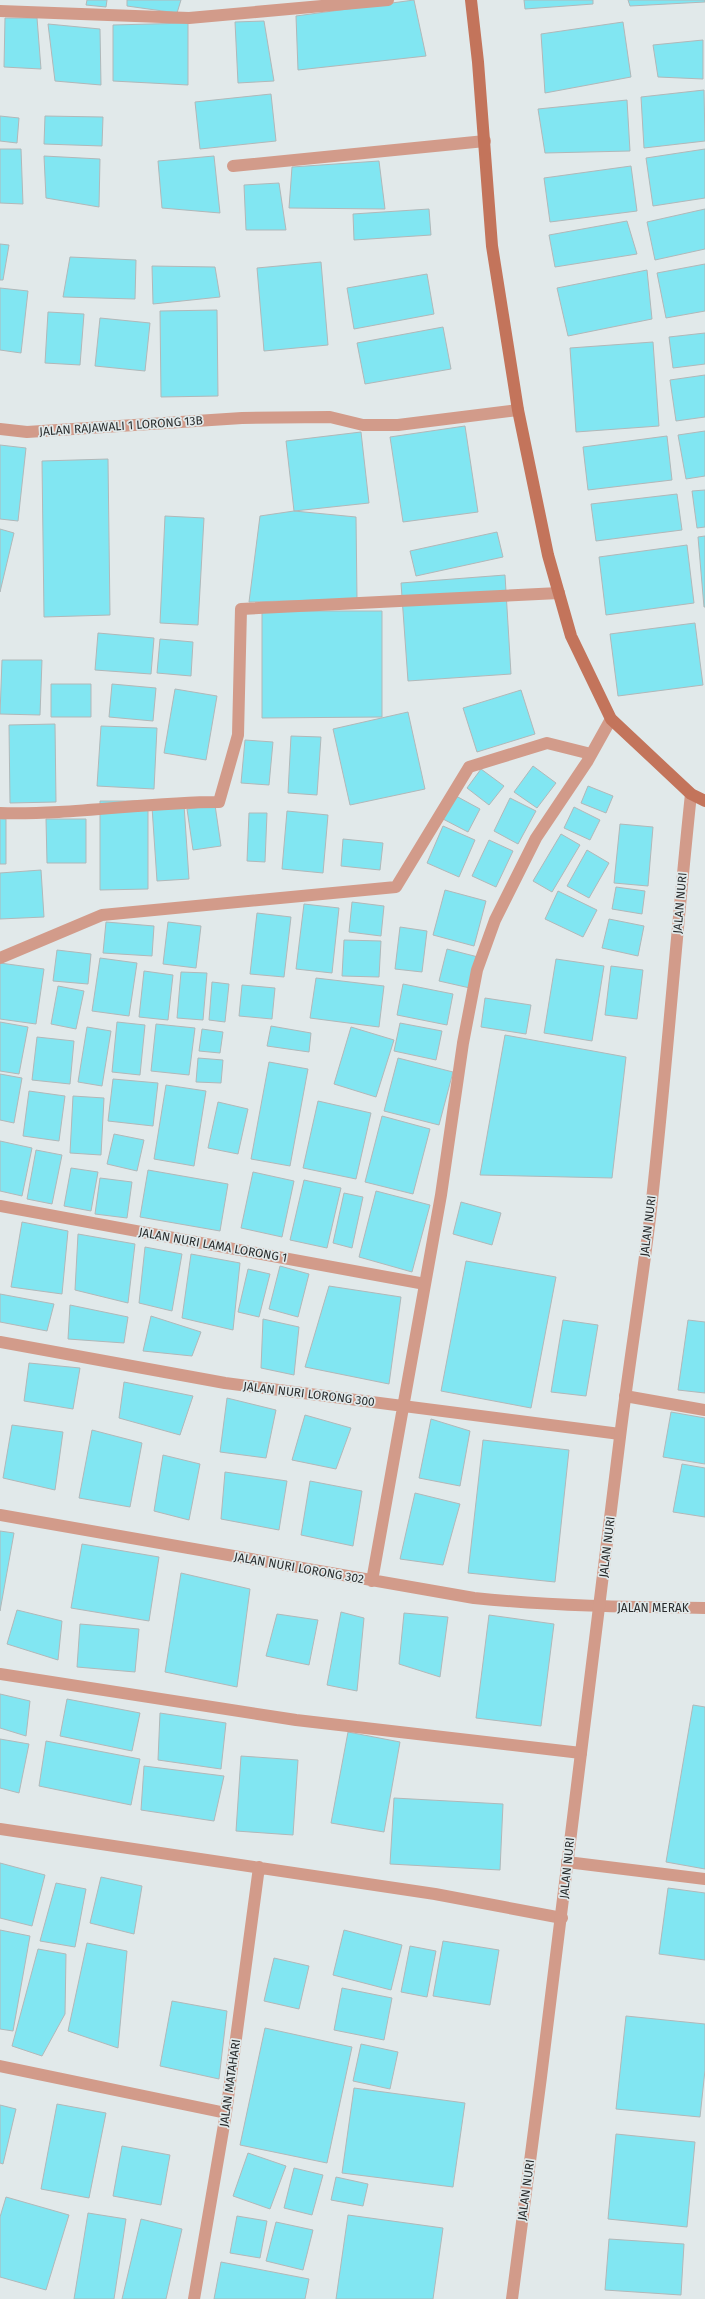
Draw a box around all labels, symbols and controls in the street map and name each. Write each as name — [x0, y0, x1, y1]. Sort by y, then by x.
street label: JALAN RAJAWALI 1 LORONG 13B — [39, 413, 203, 439]
street label: JALAN NURI — [670, 872, 690, 934]
street label: JALAN NURI — [637, 1195, 659, 1257]
street label: JALAN NURI LAMA LORONG 1 — [138, 1225, 288, 1265]
street label: JALAN NURI LORONG 300 — [242, 1379, 376, 1409]
street label: JALAN NURI — [596, 1516, 618, 1578]
street label: JALAN NURI LORONG 302 — [233, 1550, 365, 1586]
street label: JALAN MERAK — [617, 1601, 690, 1615]
street label: JALAN NURI — [557, 1837, 577, 1899]
street label: JALAN MATAHARI — [217, 2038, 243, 2128]
street label: JALAN NURI — [515, 2158, 537, 2222]

